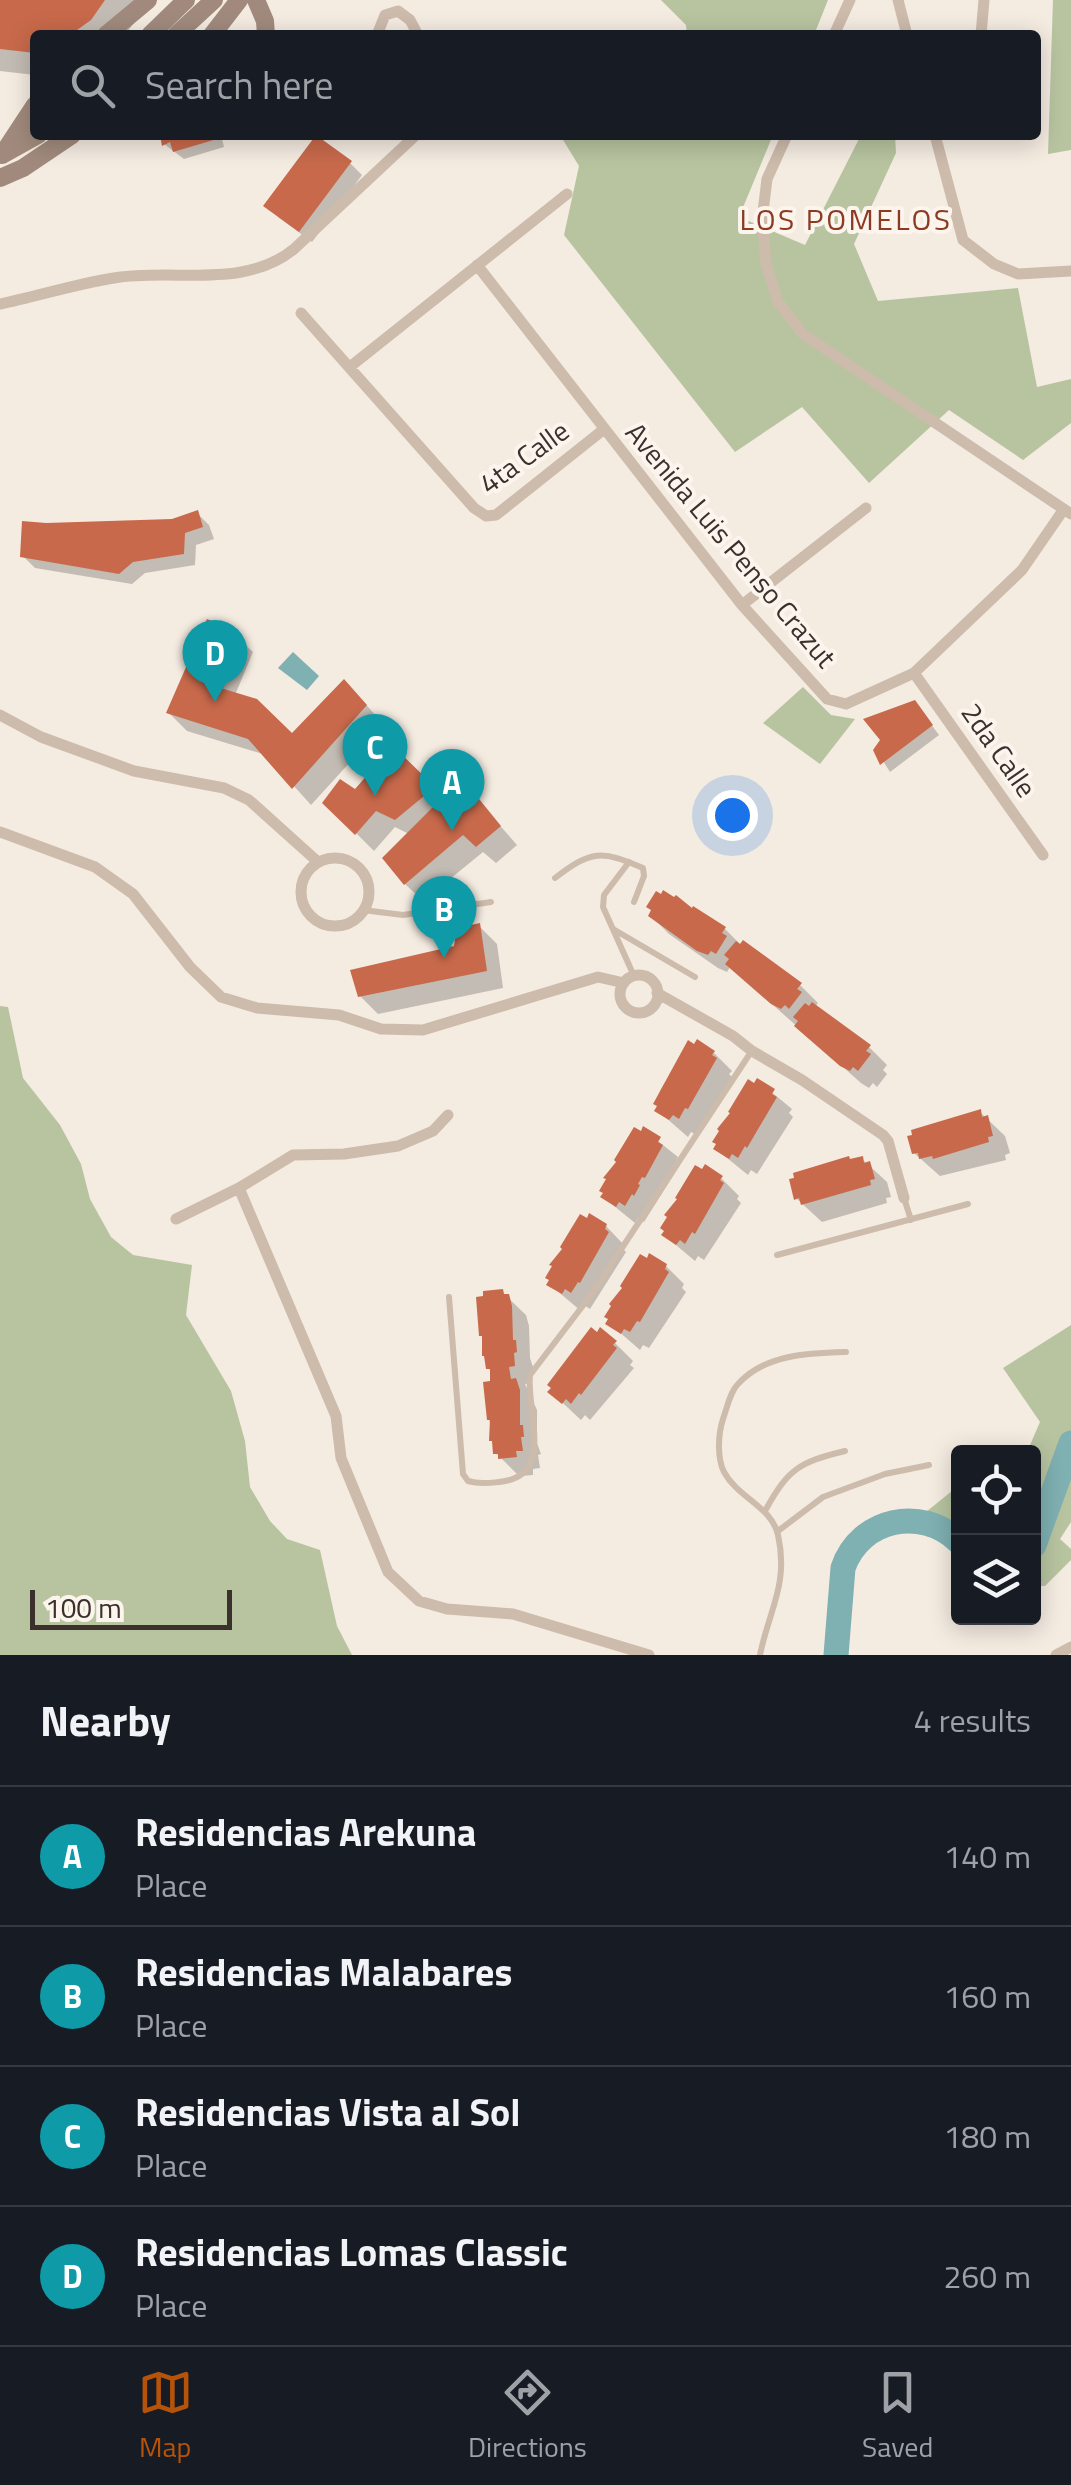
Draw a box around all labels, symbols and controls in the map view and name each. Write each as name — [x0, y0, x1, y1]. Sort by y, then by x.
search box — [30, 30, 1041, 140]
text: Search here — [145, 56, 333, 114]
icon: search — [65, 58, 120, 113]
district label: LOS POMELOS — [739, 196, 953, 242]
street label: 4ta Calle — [470, 409, 578, 504]
street label: Avenida Luis Penso Crazut — [616, 412, 847, 677]
pin: D — [182, 620, 248, 702]
street label: 2da Calle — [951, 694, 1048, 806]
pin: C — [342, 714, 408, 796]
pin: A — [420, 748, 484, 831]
your location — [707, 790, 758, 841]
pin: B — [412, 876, 476, 958]
map controls — [951, 1445, 1041, 1625]
button: locate — [951, 1445, 1041, 1535]
button: layers — [951, 1535, 1041, 1625]
scale bar — [30, 1585, 232, 1630]
text: 100 m — [45, 1586, 122, 1629]
text: Nearby — [40, 1688, 171, 1752]
text: 4 results — [914, 1696, 1031, 1744]
text: Residencias Arekuna — [135, 1803, 477, 1861]
text: A — [63, 1832, 82, 1880]
text: 140 m — [943, 1832, 1031, 1880]
text: Place — [135, 1861, 207, 1909]
text: Residencias Malabares — [135, 1943, 512, 2001]
text: B — [63, 1972, 82, 2020]
text: 160 m — [943, 1972, 1031, 2020]
text: Place — [135, 2001, 207, 2049]
text: Residencias Vista al Sol — [135, 2083, 521, 2141]
text: C — [64, 2112, 81, 2160]
text: 180 m — [943, 2112, 1031, 2160]
text: Place — [135, 2141, 207, 2189]
text: Residencias Lomas Classic — [135, 2223, 568, 2281]
text: D — [62, 2252, 83, 2300]
text: 260 m — [943, 2252, 1031, 2300]
text: Place — [135, 2281, 207, 2329]
tab: Map — [138, 2365, 193, 2468]
tab: Directions — [468, 2365, 587, 2468]
tab: Saved — [862, 2365, 933, 2468]

